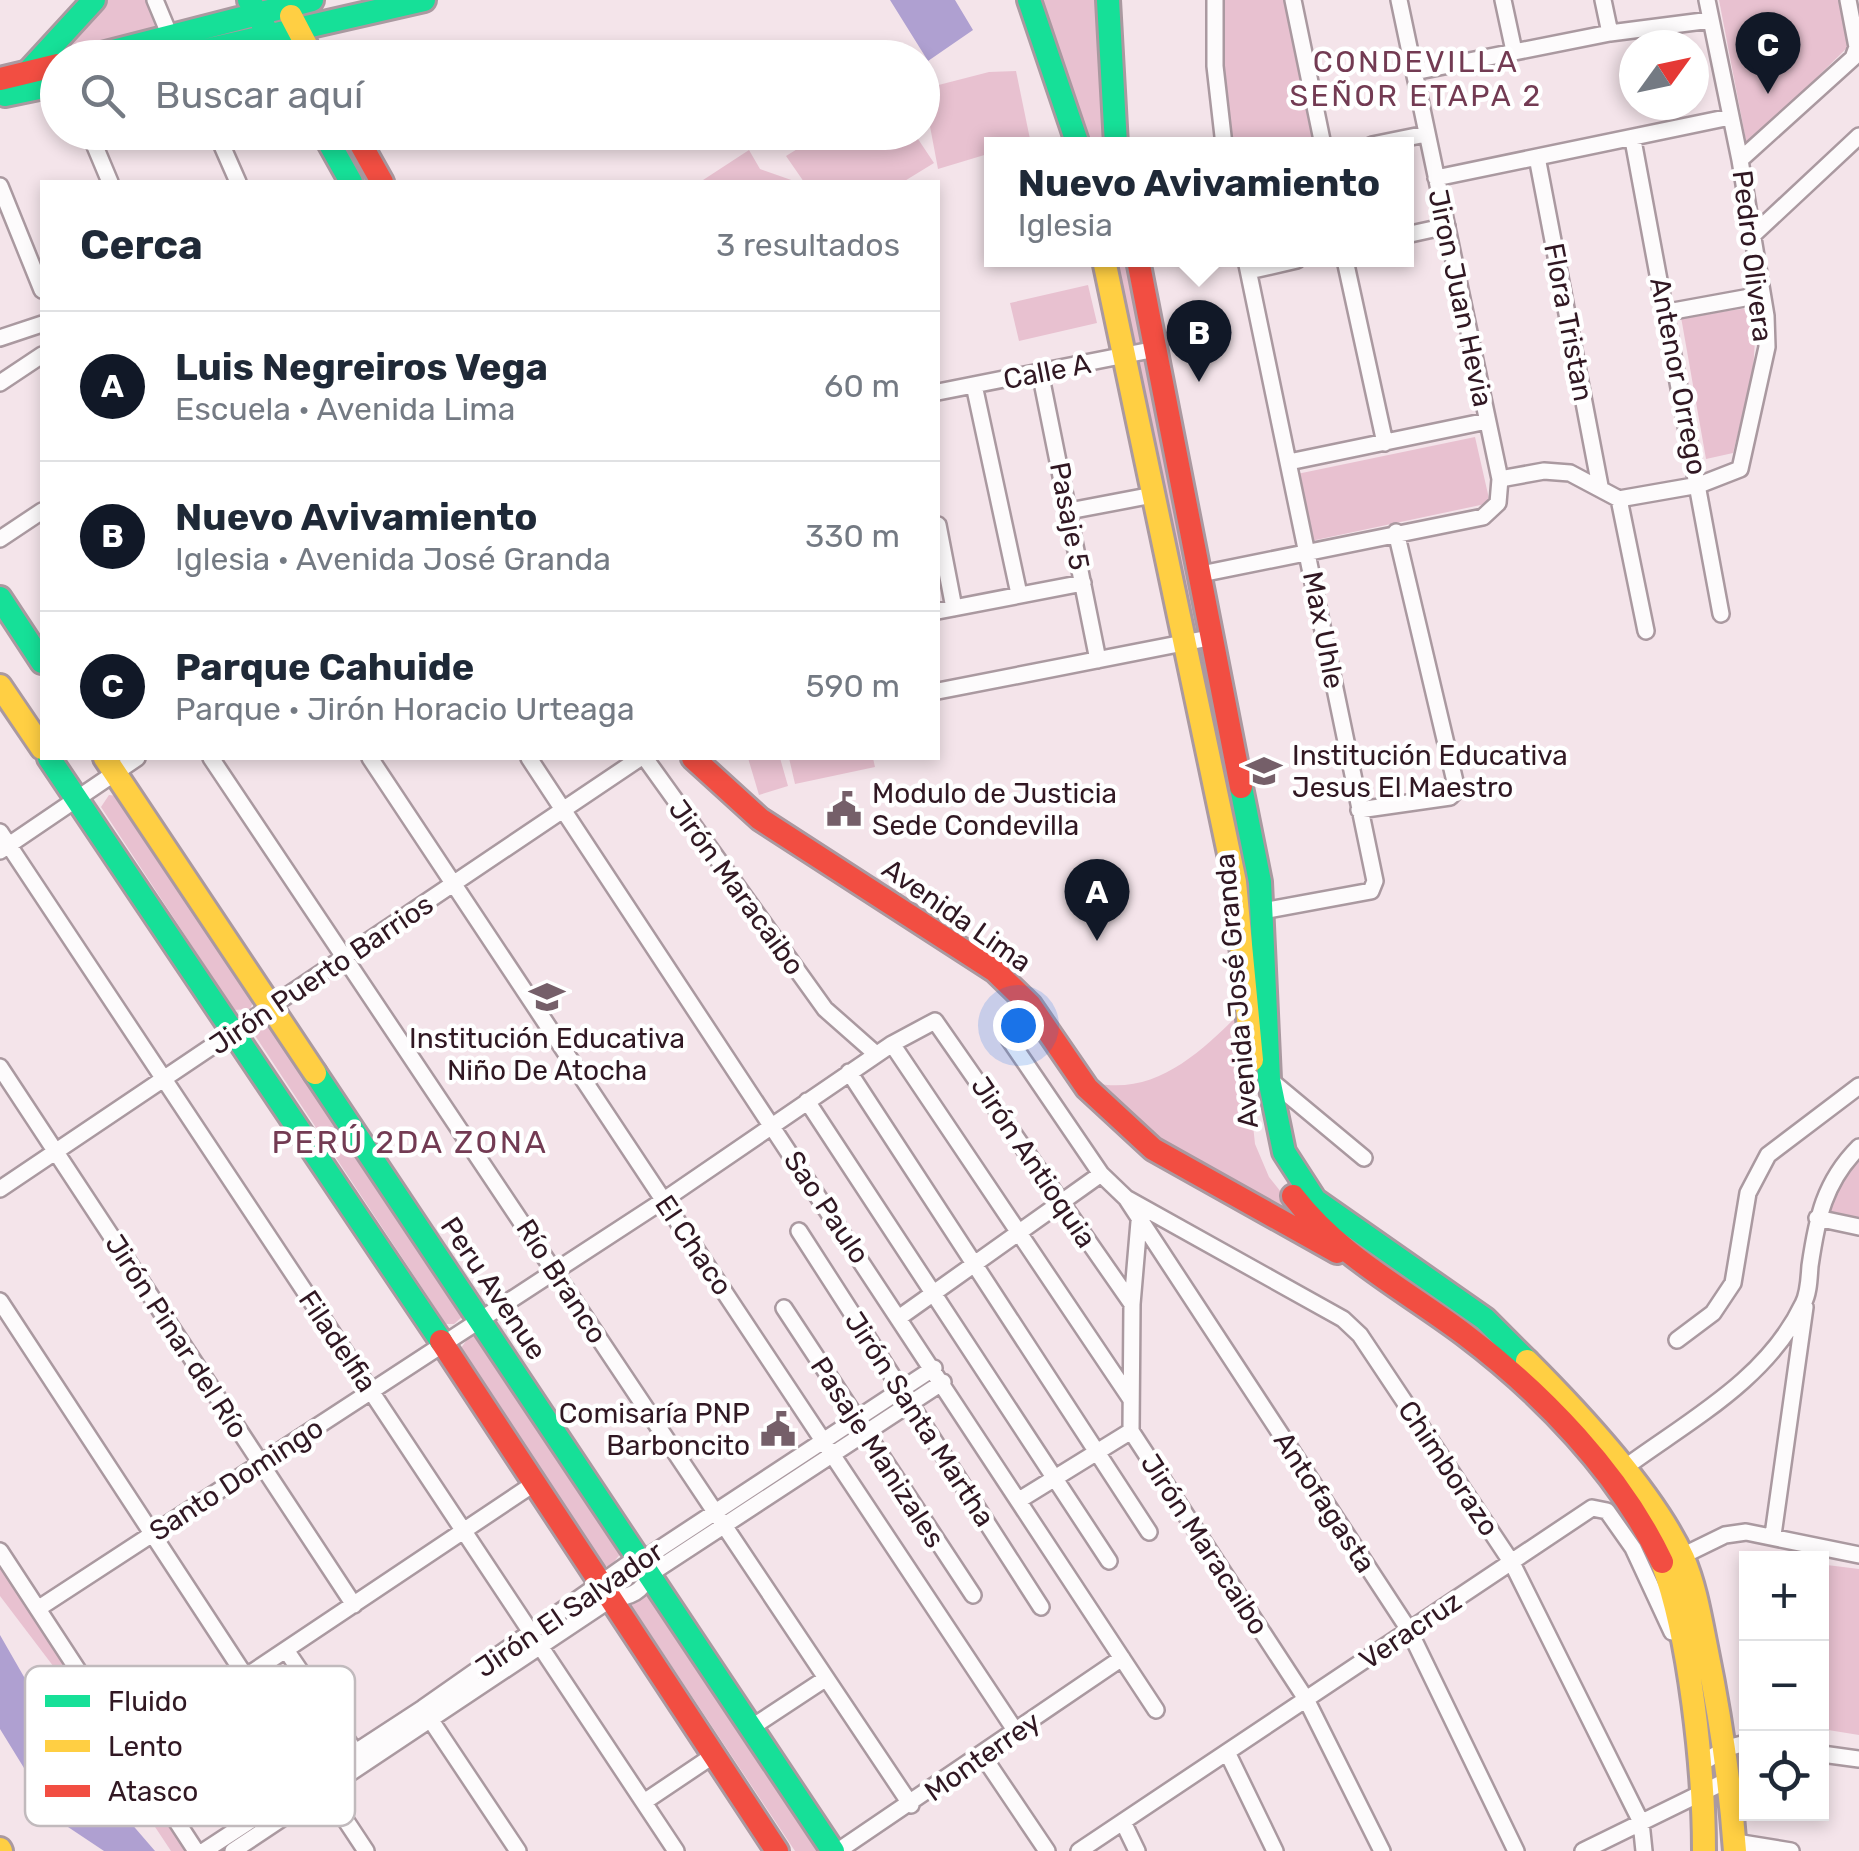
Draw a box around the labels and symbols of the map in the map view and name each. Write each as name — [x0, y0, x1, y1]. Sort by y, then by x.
pin: C — [1736, 12, 1800, 94]
north arrow — [1619, 30, 1709, 120]
district label: CONDEVILLA SEÑOR ETAPA 2 — [1289, 44, 1543, 114]
street label: Pedro Olivera — [1726, 168, 1779, 344]
street label: Jiron Juan Hevia — [1421, 186, 1500, 410]
street label: Flora Tristan — [1537, 240, 1600, 404]
street label: Antenor Orrego — [1643, 275, 1714, 478]
pin: B — [1166, 300, 1232, 382]
street label: Calle A — [1001, 347, 1094, 396]
street label: Pasaje 5 — [1043, 459, 1096, 573]
street label: Max Uhle — [1296, 569, 1351, 692]
place label: Institución Educativa Jesus El Maestro — [1292, 739, 1568, 804]
school or university icon: Institución Educativa Jesus El Maestro — [1245, 752, 1283, 790]
place label: Modulo de Justicia Sede Condevilla — [872, 777, 1117, 842]
public building icon: Modulo de Justicia Sede Condevilla — [825, 790, 863, 828]
street label: Jirón Maracaibo — [662, 793, 811, 981]
street label: Avenida Lima — [876, 852, 1038, 979]
street label: Avenida José Granda — [1208, 852, 1265, 1130]
pin: A — [1064, 858, 1130, 941]
street label: Jirón Puerto Barrios — [203, 887, 439, 1061]
school or university icon: Institución Educativa Niño De Atocha — [528, 978, 566, 1016]
your location — [993, 1000, 1044, 1051]
place label: Institución Educativa Niño De Atocha — [409, 1022, 685, 1087]
street label: Jirón Antioquia — [964, 1070, 1103, 1254]
district label: PERÚ 2DA ZONA — [272, 1123, 548, 1161]
street label: Sao Paulo — [777, 1145, 876, 1270]
street label: El Chaco — [648, 1189, 739, 1301]
street label: Peru Avenue — [434, 1211, 553, 1366]
street label: Río Branco — [509, 1213, 614, 1349]
street label: Jirón Pinar del Río — [98, 1228, 255, 1444]
street label: Filadelfia — [292, 1284, 384, 1398]
street label: Jirón Santa Martha — [838, 1306, 1001, 1533]
street label: Pasaje Manizales — [804, 1351, 952, 1554]
street label: Chimborazo — [1391, 1394, 1506, 1542]
place label: Comisaría PNP Barboncito — [559, 1397, 750, 1462]
public building icon: Comisaría PNP Barboncito — [759, 1410, 797, 1448]
street label: Santo Domingo — [143, 1411, 329, 1548]
street label: Antofagasta — [1267, 1426, 1382, 1579]
street label: Jirón Maracaibo — [1134, 1448, 1275, 1641]
street label: Jirón El Salvador — [469, 1534, 670, 1684]
street label: Veracruz — [1353, 1584, 1467, 1676]
legend — [25, 1666, 355, 1826]
text: Fluido — [108, 1685, 188, 1718]
street label: Monterrey — [918, 1705, 1046, 1808]
text: Lento — [108, 1730, 183, 1763]
text: Atasco — [108, 1775, 198, 1808]

